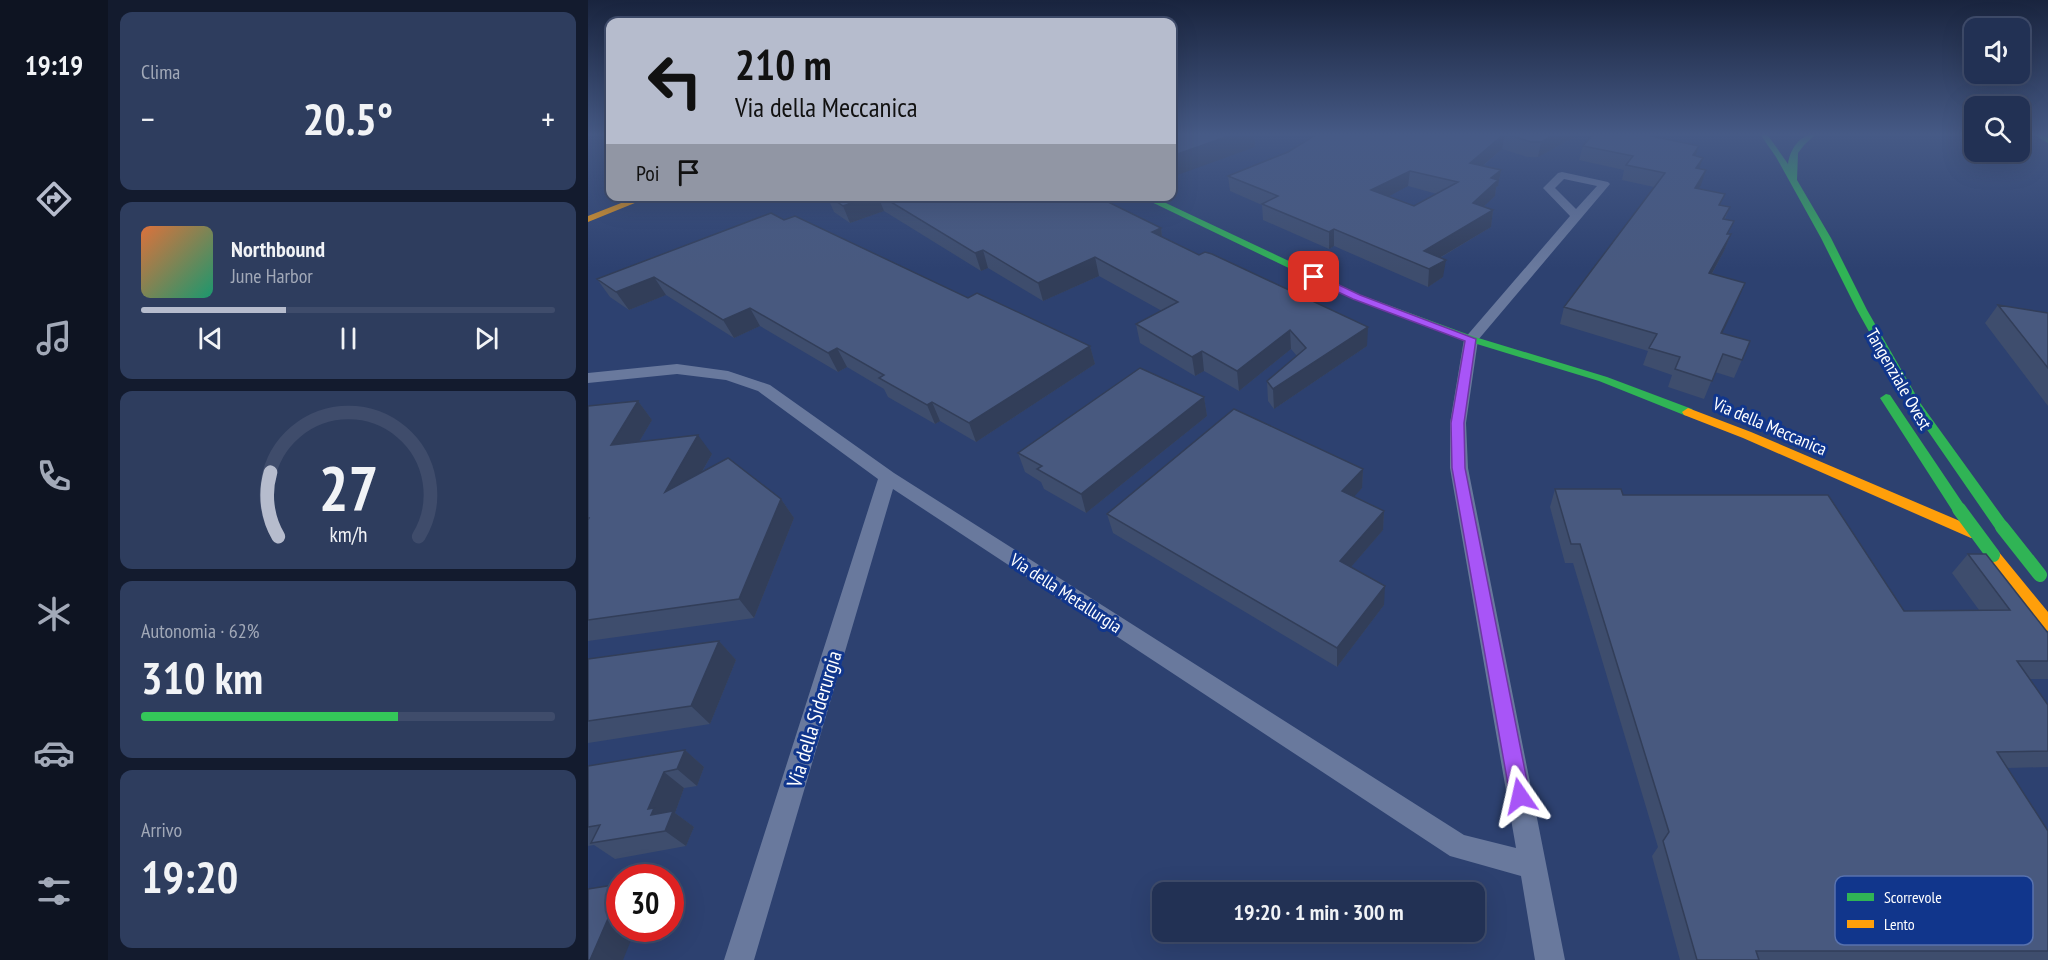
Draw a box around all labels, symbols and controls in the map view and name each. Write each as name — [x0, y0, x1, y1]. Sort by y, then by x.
map controls — [1964, 18, 2030, 162]
button: sound — [1964, 18, 2030, 84]
text: 210 m — [735, 37, 832, 92]
icon: left — [636, 42, 714, 120]
text: 19:19 — [25, 48, 83, 82]
text: Clima — [141, 59, 180, 85]
text: 20.5° — [303, 89, 393, 147]
text: Via della Meccanica — [735, 90, 918, 124]
button: search — [1964, 96, 2030, 162]
text: − — [141, 97, 155, 140]
text: + — [541, 97, 555, 140]
icon: arrive — [672, 156, 705, 189]
text: Poi — [636, 159, 660, 187]
icon: directions — [33, 178, 75, 220]
text: Northbound — [231, 235, 325, 263]
pin — [1288, 251, 1339, 302]
icon: arrive — [1297, 260, 1330, 293]
text: June Harbor — [231, 263, 313, 289]
icon: music — [33, 317, 75, 359]
icon: previous — [194, 322, 227, 355]
icon: pause — [332, 322, 365, 355]
icon: next — [470, 322, 503, 355]
street label: Tangenziale Ovest — [1861, 324, 1937, 434]
street label: Via della Meccanica — [1709, 391, 1831, 460]
text: 27 — [318, 447, 378, 528]
icon: phone — [33, 455, 75, 497]
text: km/h — [329, 520, 367, 548]
street label: Via della Metallurgia — [1005, 548, 1126, 638]
icon: climate — [33, 593, 75, 635]
text: Autonomia · 62% — [141, 618, 259, 644]
street label: Via della Siderurgia — [780, 647, 848, 792]
text: 310 km — [141, 648, 263, 706]
icon: car — [33, 732, 75, 774]
position arrow — [1488, 764, 1552, 828]
text: Arrivo — [141, 817, 182, 843]
text: 19:20 — [141, 847, 238, 905]
speed limit sign: 30 — [606, 864, 684, 942]
icon: filters — [33, 870, 75, 912]
legend — [1835, 876, 2033, 945]
text: Scorrevole — [1884, 887, 1942, 907]
text: 19:20 · 1 min · 300 m — [1233, 898, 1404, 926]
text: Lento — [1884, 914, 1915, 934]

